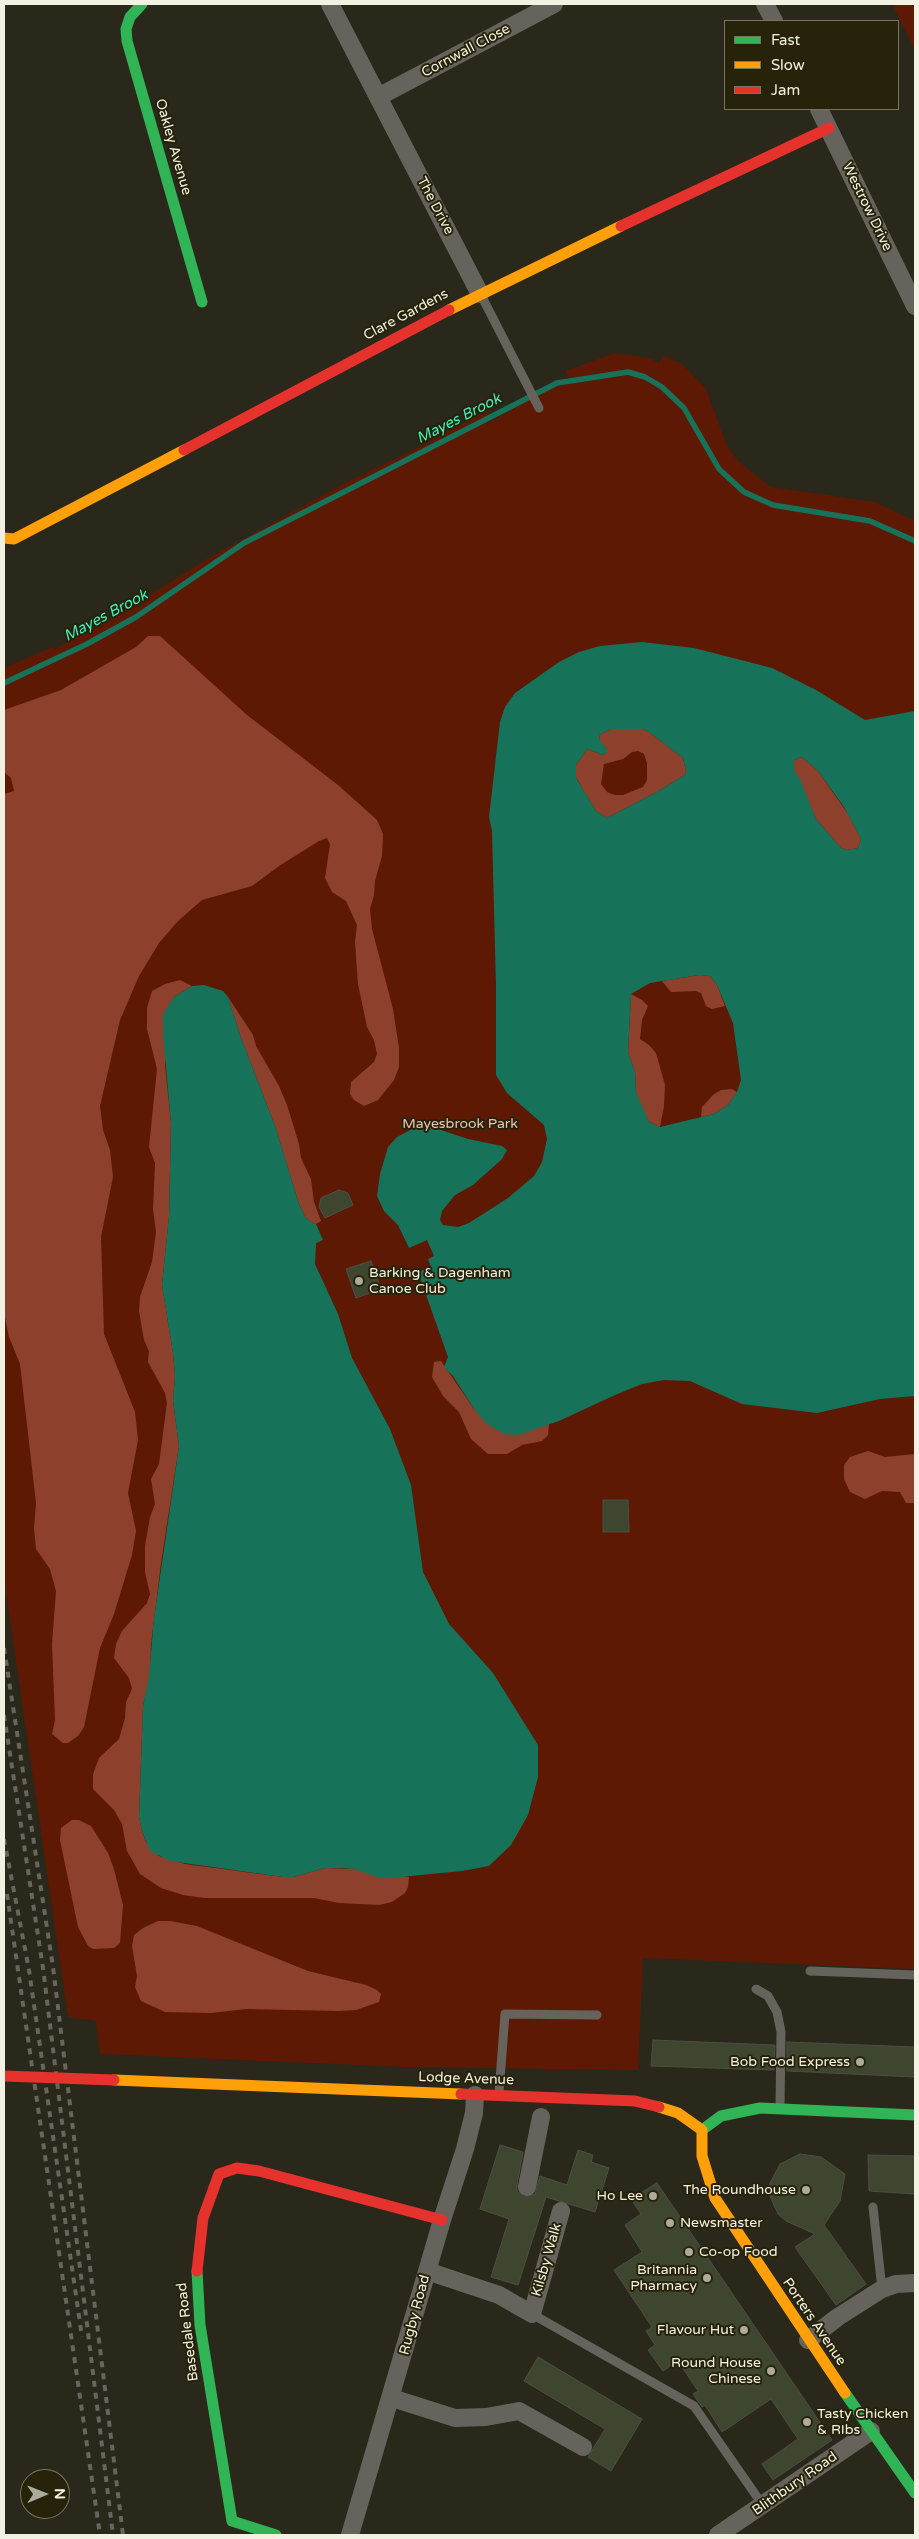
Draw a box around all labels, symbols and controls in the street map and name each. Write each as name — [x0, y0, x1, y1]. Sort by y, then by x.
legend — [724, 20, 899, 110]
street label: Cornwall Close — [419, 21, 513, 81]
text: Fast — [771, 31, 800, 49]
text: Slow — [771, 56, 805, 74]
text: Jam — [771, 81, 800, 99]
street label: Oakley Avenue — [151, 97, 195, 197]
street label: Westrow Drive — [838, 160, 896, 254]
street label: The Drive — [413, 174, 457, 238]
street label: Clare Gardens — [361, 286, 451, 344]
water label: Mayes Brook — [414, 390, 504, 448]
water label: Mayes Brook — [61, 586, 151, 646]
park label: Mayesbrook Park — [402, 1116, 518, 1132]
place label: Barking & Dagenham Canoe Club — [369, 1265, 511, 1298]
marker: Barking & Dagenham Canoe Club — [353, 1275, 365, 1287]
place label: Bob Food Express — [730, 2054, 850, 2070]
marker: Bob Food Express — [854, 2056, 866, 2068]
street label: Lodge Avenue — [418, 2069, 514, 2089]
place label: The Roundhouse — [683, 2182, 796, 2198]
marker: The Roundhouse — [800, 2184, 812, 2196]
place label: Ho Lee — [597, 2188, 643, 2204]
marker: Ho Lee — [647, 2190, 659, 2202]
place label: Newsmaster — [680, 2215, 763, 2231]
marker: Newsmaster — [664, 2217, 676, 2229]
street label: Kilsby Walk — [529, 2221, 565, 2299]
place label: Co-op Food — [699, 2244, 778, 2260]
marker: Co-op Food — [683, 2246, 695, 2258]
place label: Britannia Pharmacy — [630, 2262, 697, 2294]
marker: Britannia Pharmacy — [701, 2272, 713, 2284]
street label: Rugby Road — [396, 2273, 434, 2357]
street label: Porters Avenue — [778, 2275, 850, 2369]
street label: Basedale Road — [174, 2282, 202, 2382]
place label: Flavour Hut — [657, 2322, 734, 2338]
marker: Flavour Hut — [738, 2324, 750, 2336]
place label: Round House Chinese — [671, 2355, 761, 2388]
marker: Round House Chinese — [765, 2365, 777, 2377]
place label: Tasty Chicken & RIbs — [817, 2406, 909, 2438]
marker: Tasty Chicken & RIbs — [801, 2416, 813, 2428]
street label: Blithbury Road — [749, 2449, 841, 2519]
north arrow — [20, 2469, 70, 2519]
text: N — [51, 2488, 68, 2500]

